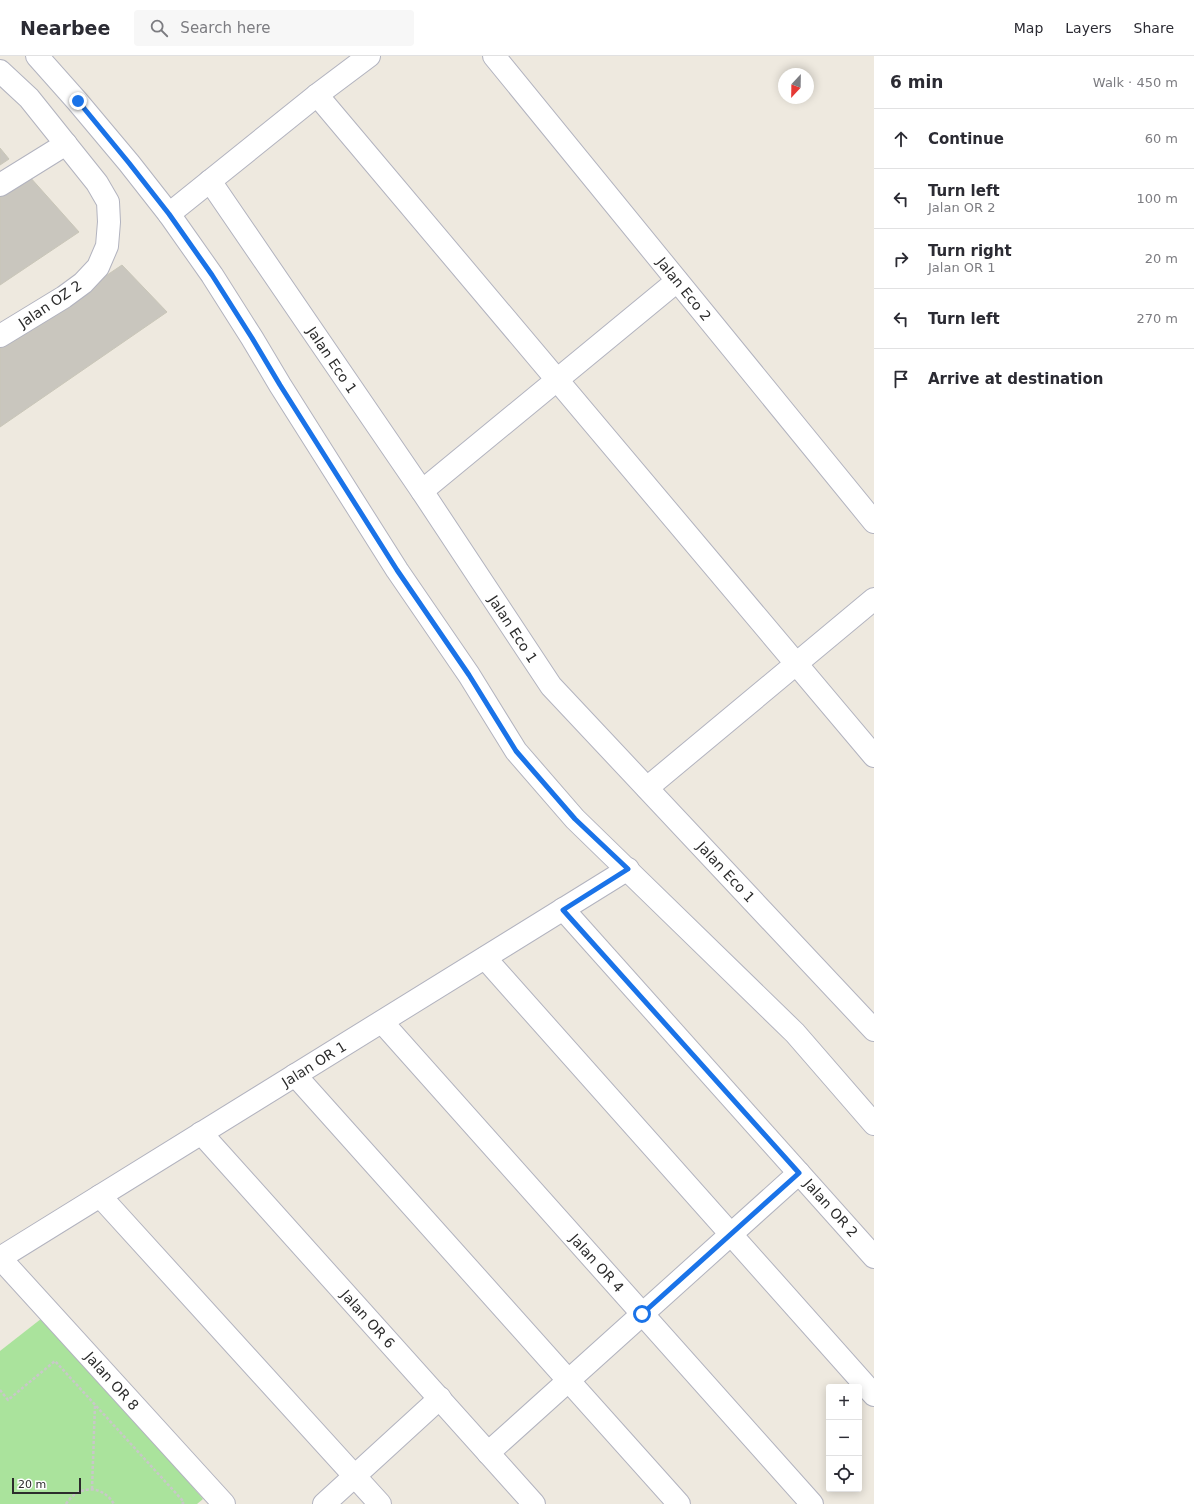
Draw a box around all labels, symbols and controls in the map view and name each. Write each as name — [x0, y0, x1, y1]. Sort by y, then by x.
search box — [134, 10, 414, 46]
text: Nearbee — [20, 17, 110, 39]
icon: search — [148, 17, 170, 39]
text: Search here — [180, 19, 270, 37]
text: Map — [1014, 20, 1043, 36]
text: Layers — [1065, 20, 1112, 36]
text: Share — [1134, 20, 1174, 36]
north arrow — [778, 68, 814, 104]
text: 6 min — [890, 72, 943, 92]
text: Walk · 450 m — [1093, 75, 1178, 90]
route end — [69, 92, 87, 110]
icon: ahead — [890, 128, 912, 150]
text: Continue — [928, 130, 1004, 148]
text: 60 m — [1145, 131, 1178, 146]
text: Turn left — [928, 182, 1000, 200]
icon: left — [890, 188, 912, 210]
text: 100 m — [1136, 191, 1178, 206]
text: Jalan OR 2 — [928, 200, 995, 215]
text: Turn right — [928, 242, 1012, 260]
icon: right — [890, 248, 912, 270]
text: 20 m — [1145, 251, 1178, 266]
street label: Jalan Eco 2 — [653, 253, 714, 324]
text: Jalan OR 1 — [928, 260, 995, 275]
street label: Jalan OZ 2 — [15, 277, 85, 331]
icon: left — [890, 308, 912, 330]
text: Turn left — [928, 310, 1000, 328]
text: 270 m — [1136, 311, 1178, 326]
street label: Jalan Eco 1 — [303, 323, 360, 396]
icon: arrive — [890, 368, 912, 390]
text: Arrive at destination — [928, 370, 1103, 388]
street label: Jalan Eco 1 — [485, 592, 541, 666]
street label: Jalan Eco 1 — [693, 838, 758, 906]
street label: Jalan OR 1 — [278, 1038, 349, 1091]
street label: Jalan OR 2 — [800, 1175, 861, 1240]
street label: Jalan OR 4 — [566, 1230, 627, 1295]
street label: Jalan OR 6 — [337, 1286, 398, 1351]
route start — [633, 1305, 651, 1323]
street label: Jalan OR 8 — [81, 1348, 142, 1413]
map controls — [826, 1384, 862, 1492]
button: + — [826, 1384, 862, 1420]
button: − — [826, 1420, 862, 1456]
button: locate — [826, 1456, 862, 1492]
scale bar — [12, 1476, 81, 1495]
text: 20 m — [18, 1478, 46, 1491]

